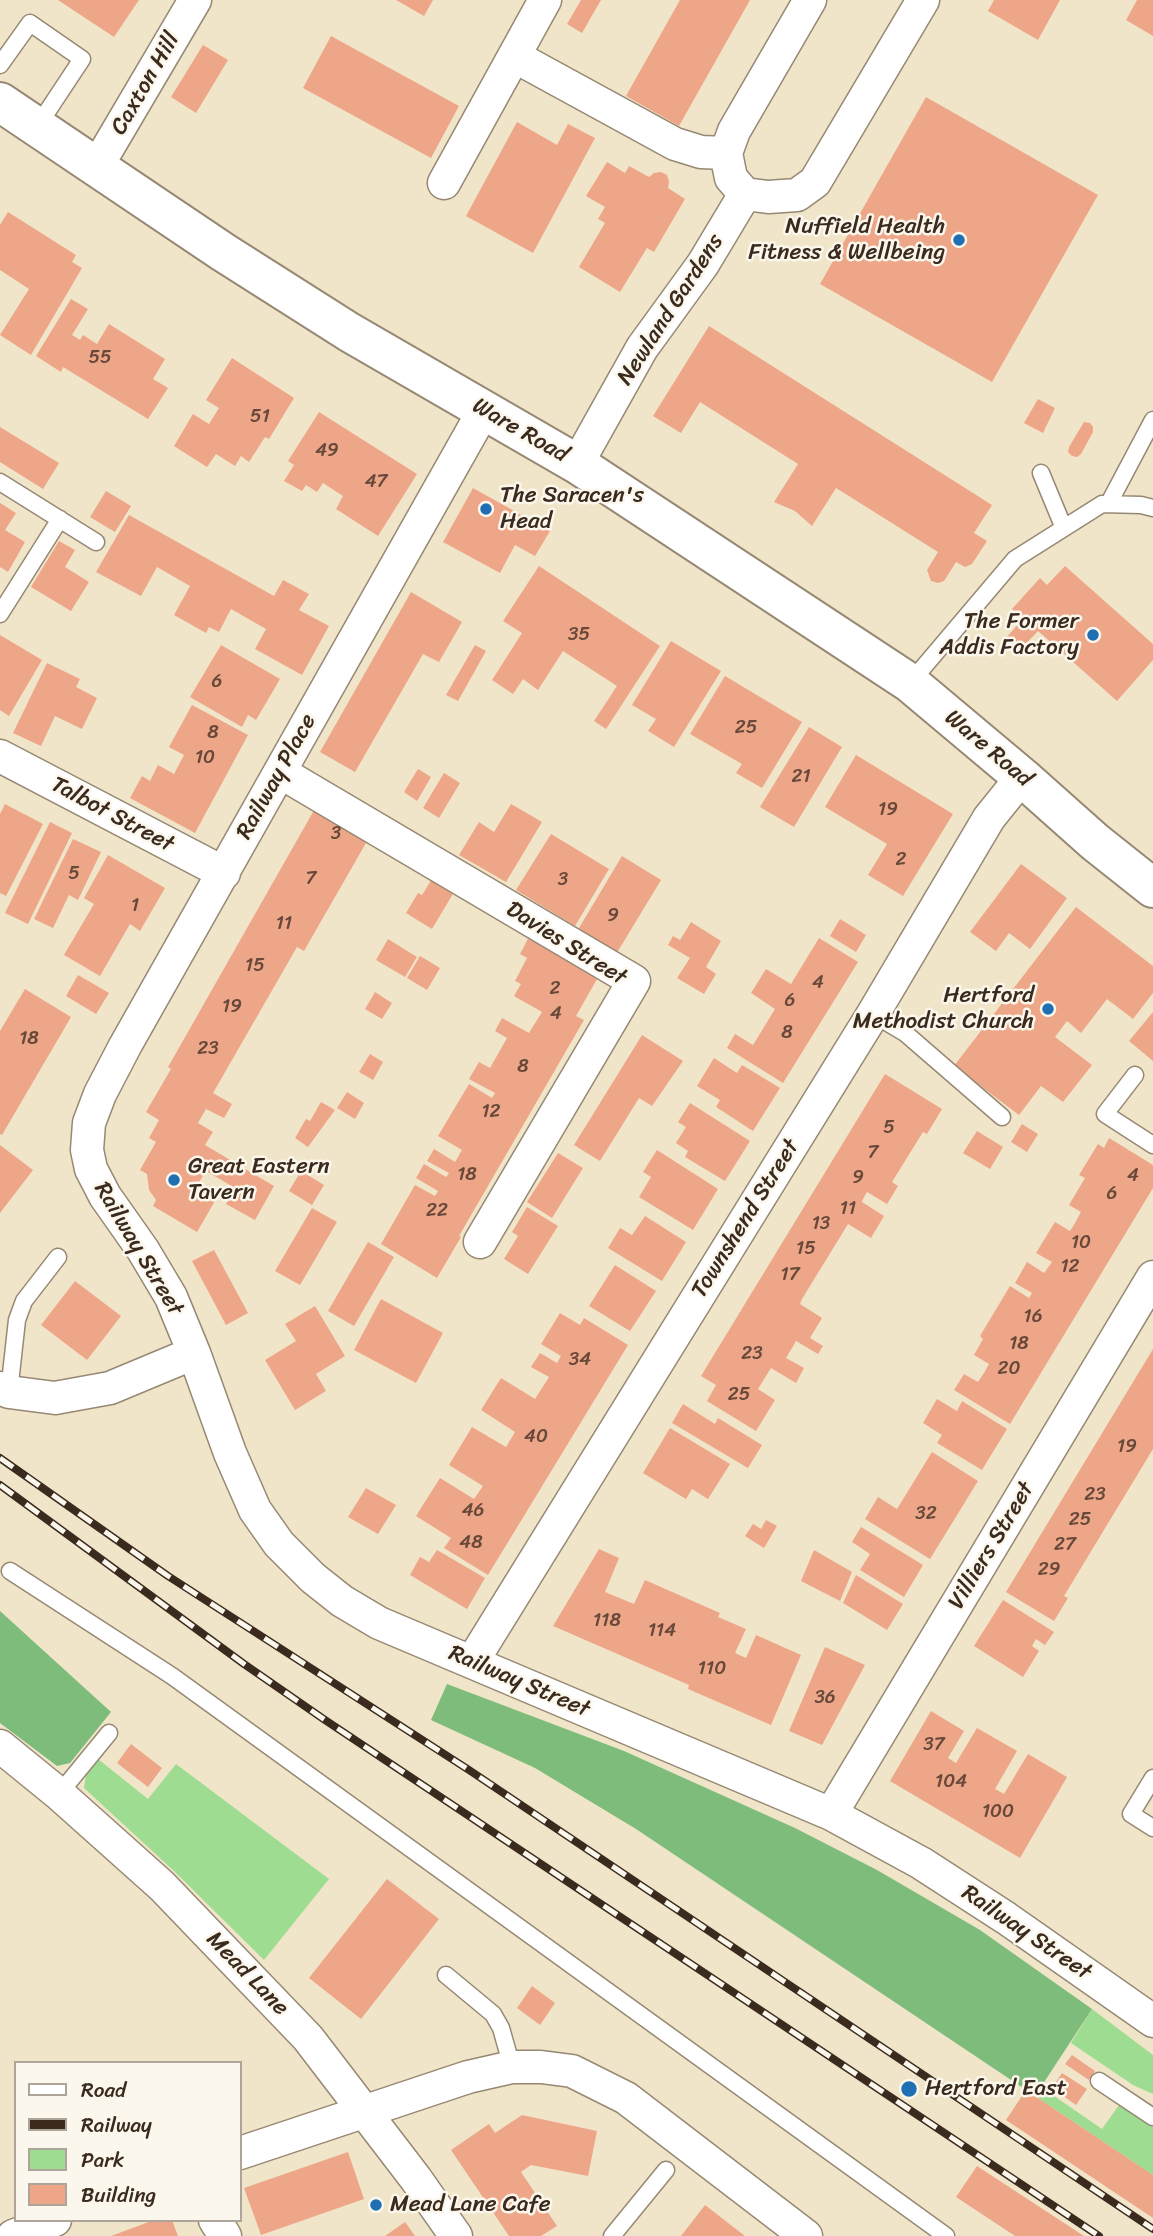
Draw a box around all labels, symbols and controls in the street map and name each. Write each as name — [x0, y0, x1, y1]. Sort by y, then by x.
street label: Caxton Hill — [106, 28, 186, 140]
place label: Nuffield Health Fitness & Wellbeing — [748, 213, 945, 267]
street label: Newland Gardens — [612, 229, 730, 391]
marker: Nuffield Health Fitness & Wellbeing — [951, 232, 967, 248]
house number: 55 — [88, 347, 112, 369]
street label: Ware Road — [467, 393, 573, 469]
house number: 51 — [250, 406, 270, 428]
house number: 49 — [315, 440, 339, 462]
house number: 47 — [365, 471, 387, 493]
place label: The Saracen's Head — [500, 482, 644, 536]
marker: The Saracen's Head — [478, 501, 494, 517]
place label: The Former Addis Factory — [939, 608, 1079, 662]
house number: 35 — [568, 624, 590, 646]
marker: The Former Addis Factory — [1085, 627, 1101, 643]
house number: 6 — [212, 671, 222, 693]
street label: Ware Road — [939, 704, 1037, 794]
street label: Railway Place — [231, 710, 323, 844]
house number: 25 — [735, 717, 757, 739]
house number: 8 — [207, 722, 219, 744]
house number: 10 — [195, 747, 215, 769]
house number: 21 — [791, 766, 811, 788]
street label: Talbot Street — [46, 771, 178, 859]
house number: 19 — [878, 799, 898, 821]
house number: 3 — [331, 823, 341, 845]
house number: 2 — [896, 849, 906, 871]
house number: 5 — [68, 863, 80, 885]
house number: 7 — [306, 868, 316, 890]
house number: 3 — [558, 869, 568, 891]
house number: 1 — [131, 895, 139, 917]
street label: Davies Street — [501, 896, 631, 992]
house number: 9 — [607, 905, 619, 927]
house number: 11 — [276, 913, 292, 935]
house number: 15 — [245, 955, 265, 977]
house number: 4 — [812, 972, 824, 994]
house number: 2 — [550, 978, 560, 1000]
place label: Hertford Methodist Church — [853, 982, 1034, 1036]
house number: 6 — [785, 990, 795, 1012]
house number: 19 — [222, 996, 242, 1018]
marker: Hertford Methodist Church — [1040, 1001, 1056, 1017]
house number: 4 — [550, 1003, 562, 1025]
house number: 8 — [781, 1022, 793, 1044]
house number: 18 — [19, 1028, 39, 1050]
house number: 23 — [197, 1038, 219, 1060]
house number: 8 — [517, 1056, 529, 1078]
house number: 12 — [481, 1101, 501, 1123]
house number: 5 — [883, 1117, 895, 1139]
street label: Townshend Street — [686, 1135, 806, 1303]
house number: 7 — [868, 1142, 878, 1164]
place label: Great Eastern Tavern — [188, 1153, 330, 1207]
house number: 18 — [457, 1164, 477, 1186]
house number: 4 — [1127, 1165, 1139, 1187]
house number: 9 — [852, 1167, 864, 1189]
marker: Great Eastern Tavern — [166, 1172, 182, 1188]
street label: Railway Street — [87, 1177, 189, 1321]
house number: 6 — [1107, 1183, 1117, 1205]
house number: 11 — [840, 1198, 856, 1220]
house number: 22 — [426, 1200, 448, 1222]
house number: 13 — [812, 1213, 830, 1235]
house number: 10 — [1071, 1232, 1091, 1254]
house number: 15 — [796, 1238, 816, 1260]
house number: 12 — [1060, 1256, 1080, 1278]
house number: 17 — [781, 1264, 799, 1286]
house number: 16 — [1024, 1306, 1042, 1328]
house number: 18 — [1009, 1333, 1029, 1355]
house number: 23 — [741, 1343, 763, 1365]
house number: 34 — [569, 1349, 591, 1371]
house number: 20 — [998, 1358, 1020, 1380]
house number: 25 — [728, 1384, 750, 1406]
house number: 40 — [524, 1426, 548, 1448]
house number: 19 — [1117, 1436, 1137, 1458]
street label: Villiers Street — [943, 1477, 1041, 1615]
house number: 23 — [1084, 1484, 1106, 1506]
house number: 46 — [462, 1500, 484, 1522]
house number: 32 — [915, 1503, 937, 1525]
house number: 25 — [1069, 1509, 1091, 1531]
house number: 48 — [459, 1532, 483, 1554]
house number: 27 — [1054, 1534, 1076, 1556]
house number: 29 — [1038, 1559, 1060, 1581]
house number: 118 — [593, 1610, 621, 1632]
house number: 114 — [648, 1620, 676, 1642]
street label: Railway Street — [444, 1640, 594, 1724]
house number: 110 — [698, 1658, 726, 1680]
house number: 36 — [814, 1687, 836, 1709]
house number: 37 — [923, 1734, 945, 1756]
house number: 104 — [935, 1771, 967, 1793]
house number: 100 — [982, 1801, 1014, 1823]
street label: Railway Street — [956, 1879, 1096, 1987]
street label: Mead Lane — [200, 1926, 294, 2022]
legend — [14, 2061, 242, 2222]
text: Road — [81, 2071, 126, 2109]
place label: Hertford East — [925, 2075, 1067, 2103]
marker: Hertford East — [899, 2079, 919, 2099]
text: Railway — [81, 2106, 152, 2144]
text: Park — [81, 2141, 124, 2179]
text: Building — [81, 2176, 156, 2214]
place label: Mead Lane Cafe — [390, 2191, 551, 2219]
marker: Mead Lane Cafe — [368, 2197, 384, 2213]

